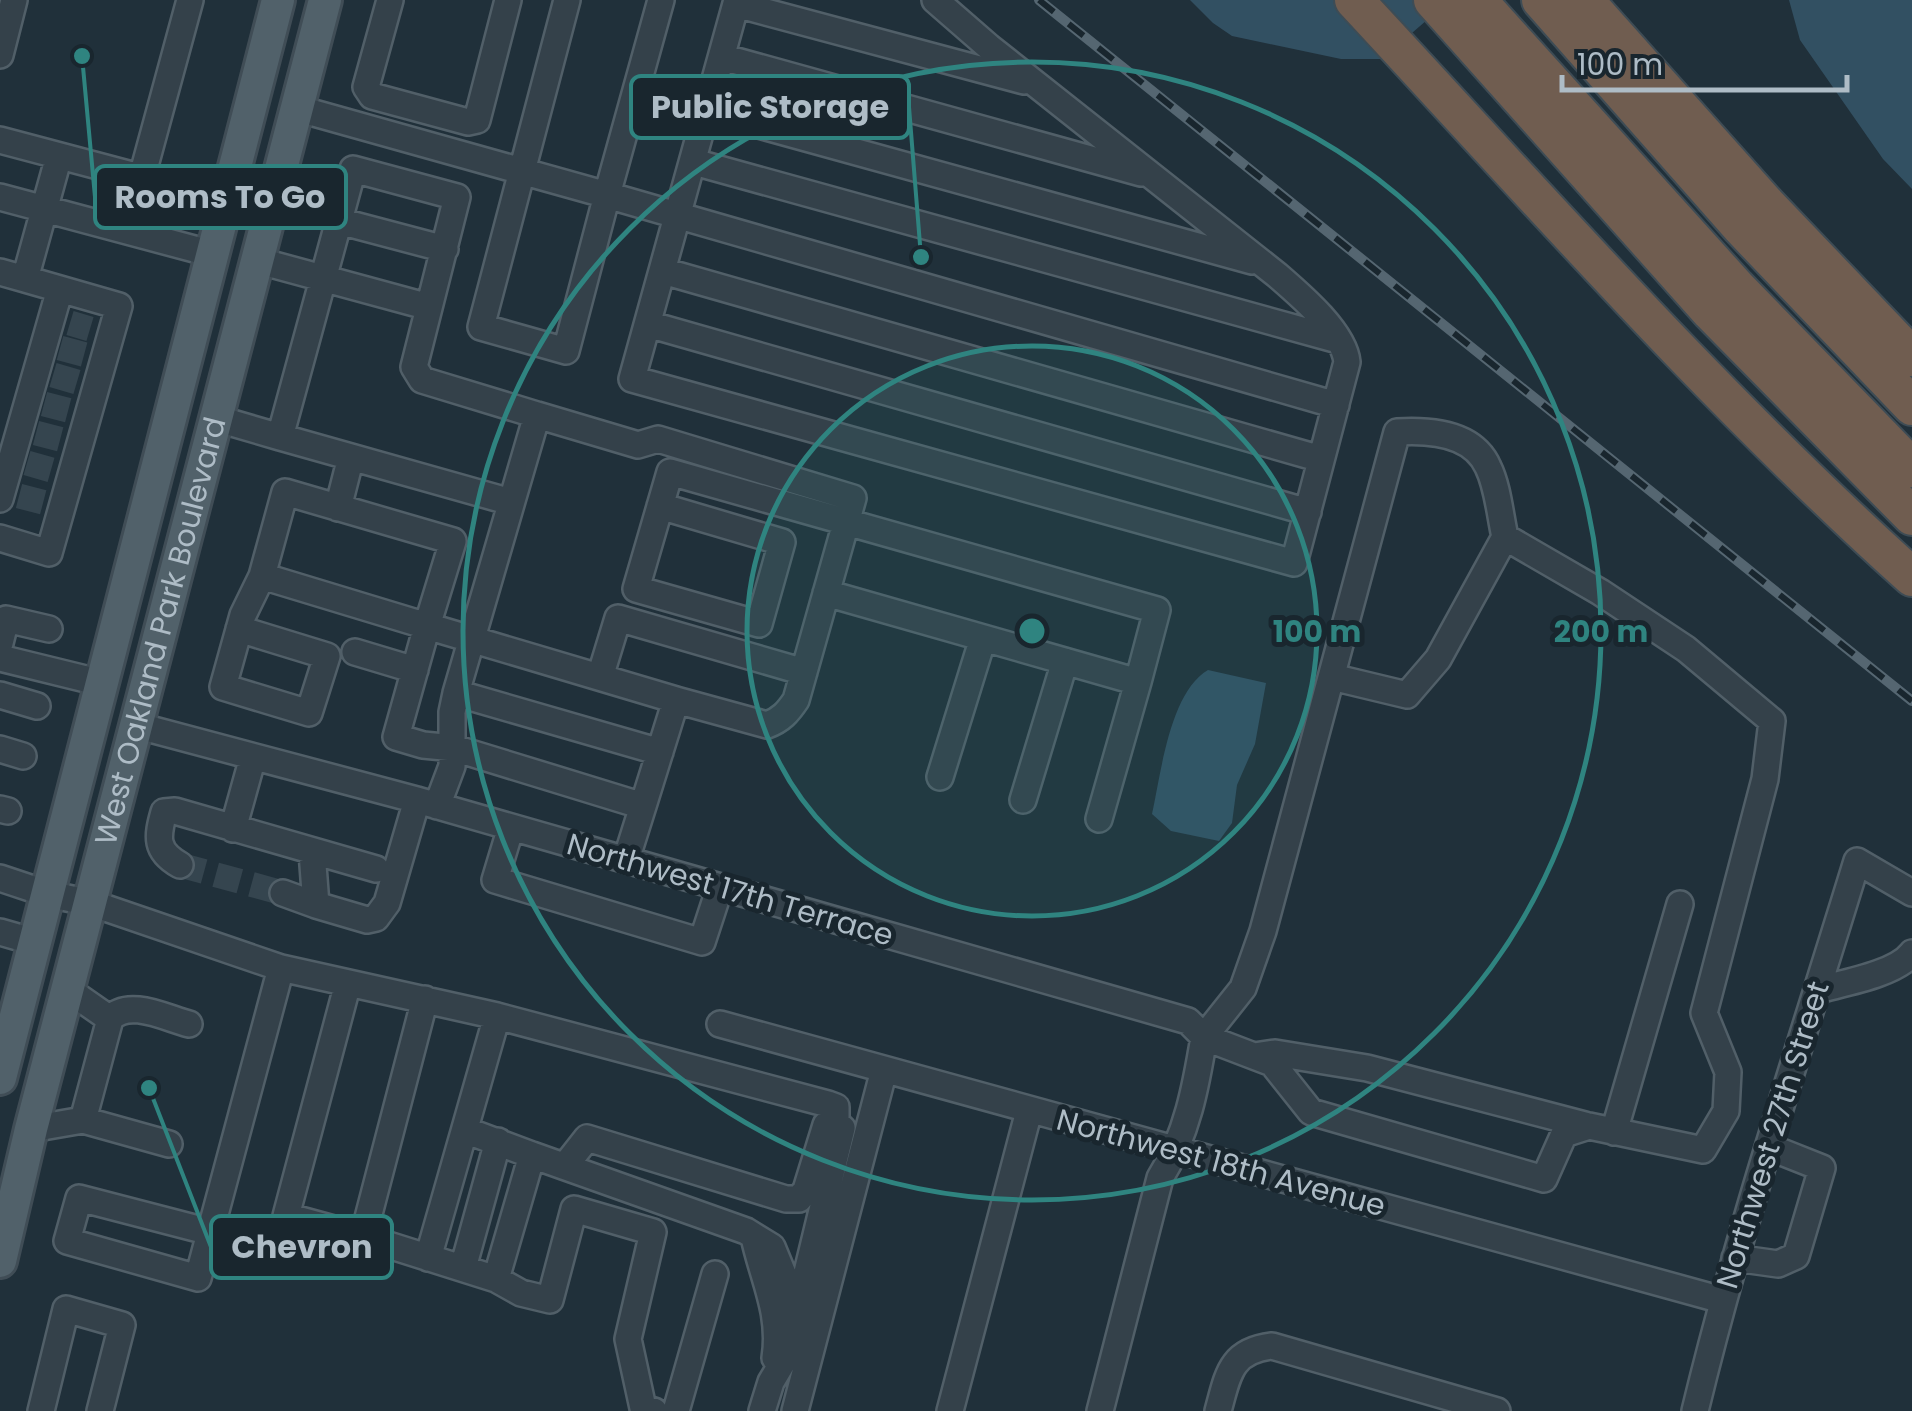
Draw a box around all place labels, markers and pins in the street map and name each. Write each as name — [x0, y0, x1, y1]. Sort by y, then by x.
callout: Public Storage — [631, 76, 909, 138]
callout: Rooms To Go — [95, 166, 346, 228]
centre of rings — [1014, 613, 1050, 649]
callout: Chevron — [211, 1216, 392, 1278]

